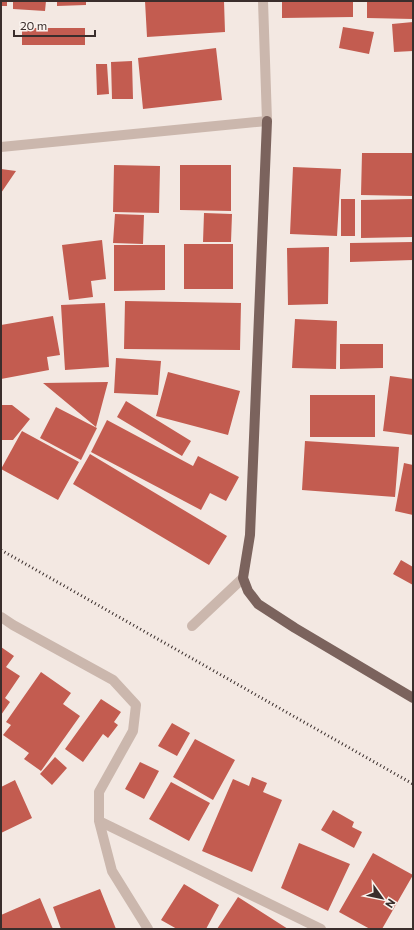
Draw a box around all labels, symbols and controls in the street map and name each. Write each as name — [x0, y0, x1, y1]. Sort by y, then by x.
scale bar — [14, 12, 95, 38]
text: 20 m — [20, 18, 47, 32]
north arrow — [362, 878, 402, 918]
text: N — [383, 897, 399, 911]

